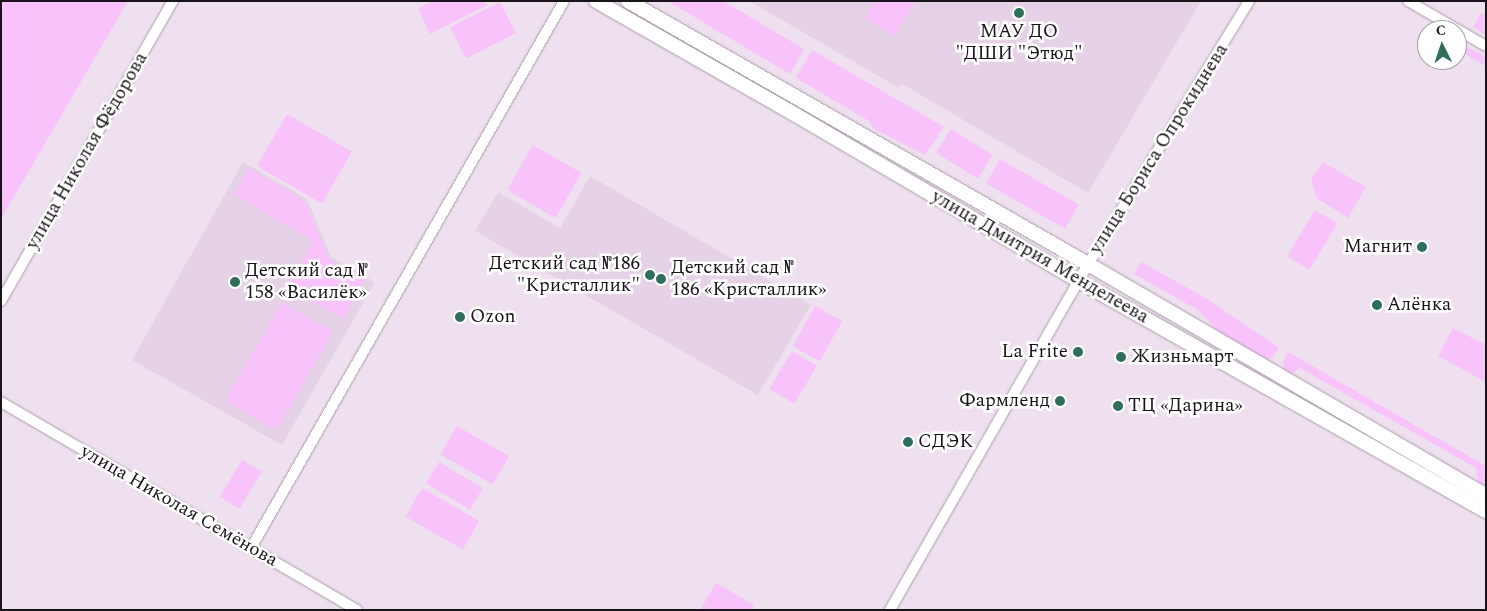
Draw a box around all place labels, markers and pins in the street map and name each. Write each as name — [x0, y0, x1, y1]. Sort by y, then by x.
marker: МАУ ДО "ДШИ "Этюд" — [1013, 7, 1025, 19]
place label: МАУ ДО "ДШИ "Этюд" — [955, 21, 1083, 65]
place label: Магнит — [1344, 236, 1412, 258]
marker: Магнит — [1416, 241, 1428, 253]
place label: Детский сад №186 "Кристаллик" — [489, 253, 640, 297]
place label: Детский сад № 186 «Кристаллик» — [671, 257, 826, 301]
place label: Детский сад № 158 «Василёк» — [245, 260, 367, 304]
marker: Детский сад №186 "Кристаллик" — [644, 269, 656, 281]
marker: Детский сад № 186 «Кристаллик» — [655, 273, 667, 285]
marker: Детский сад № 158 «Василёк» — [229, 276, 241, 288]
place label: Алёнка — [1387, 294, 1451, 316]
marker: Алёнка — [1371, 299, 1383, 311]
place label: Ozon — [470, 306, 516, 328]
marker: Ozon — [454, 311, 466, 323]
place label: La Frite — [1001, 341, 1068, 363]
marker: La Frite — [1072, 346, 1084, 358]
place label: Жизньмарт — [1131, 346, 1234, 368]
marker: Жизньмарт — [1115, 351, 1127, 363]
place label: Фармленд — [960, 390, 1050, 412]
marker: Фармленд — [1054, 395, 1066, 407]
place label: ТЦ «Дарина» — [1128, 395, 1243, 417]
marker: ТЦ «Дарина» — [1112, 400, 1124, 412]
place label: СДЭК — [918, 431, 973, 453]
marker: СДЭК — [902, 436, 914, 448]

